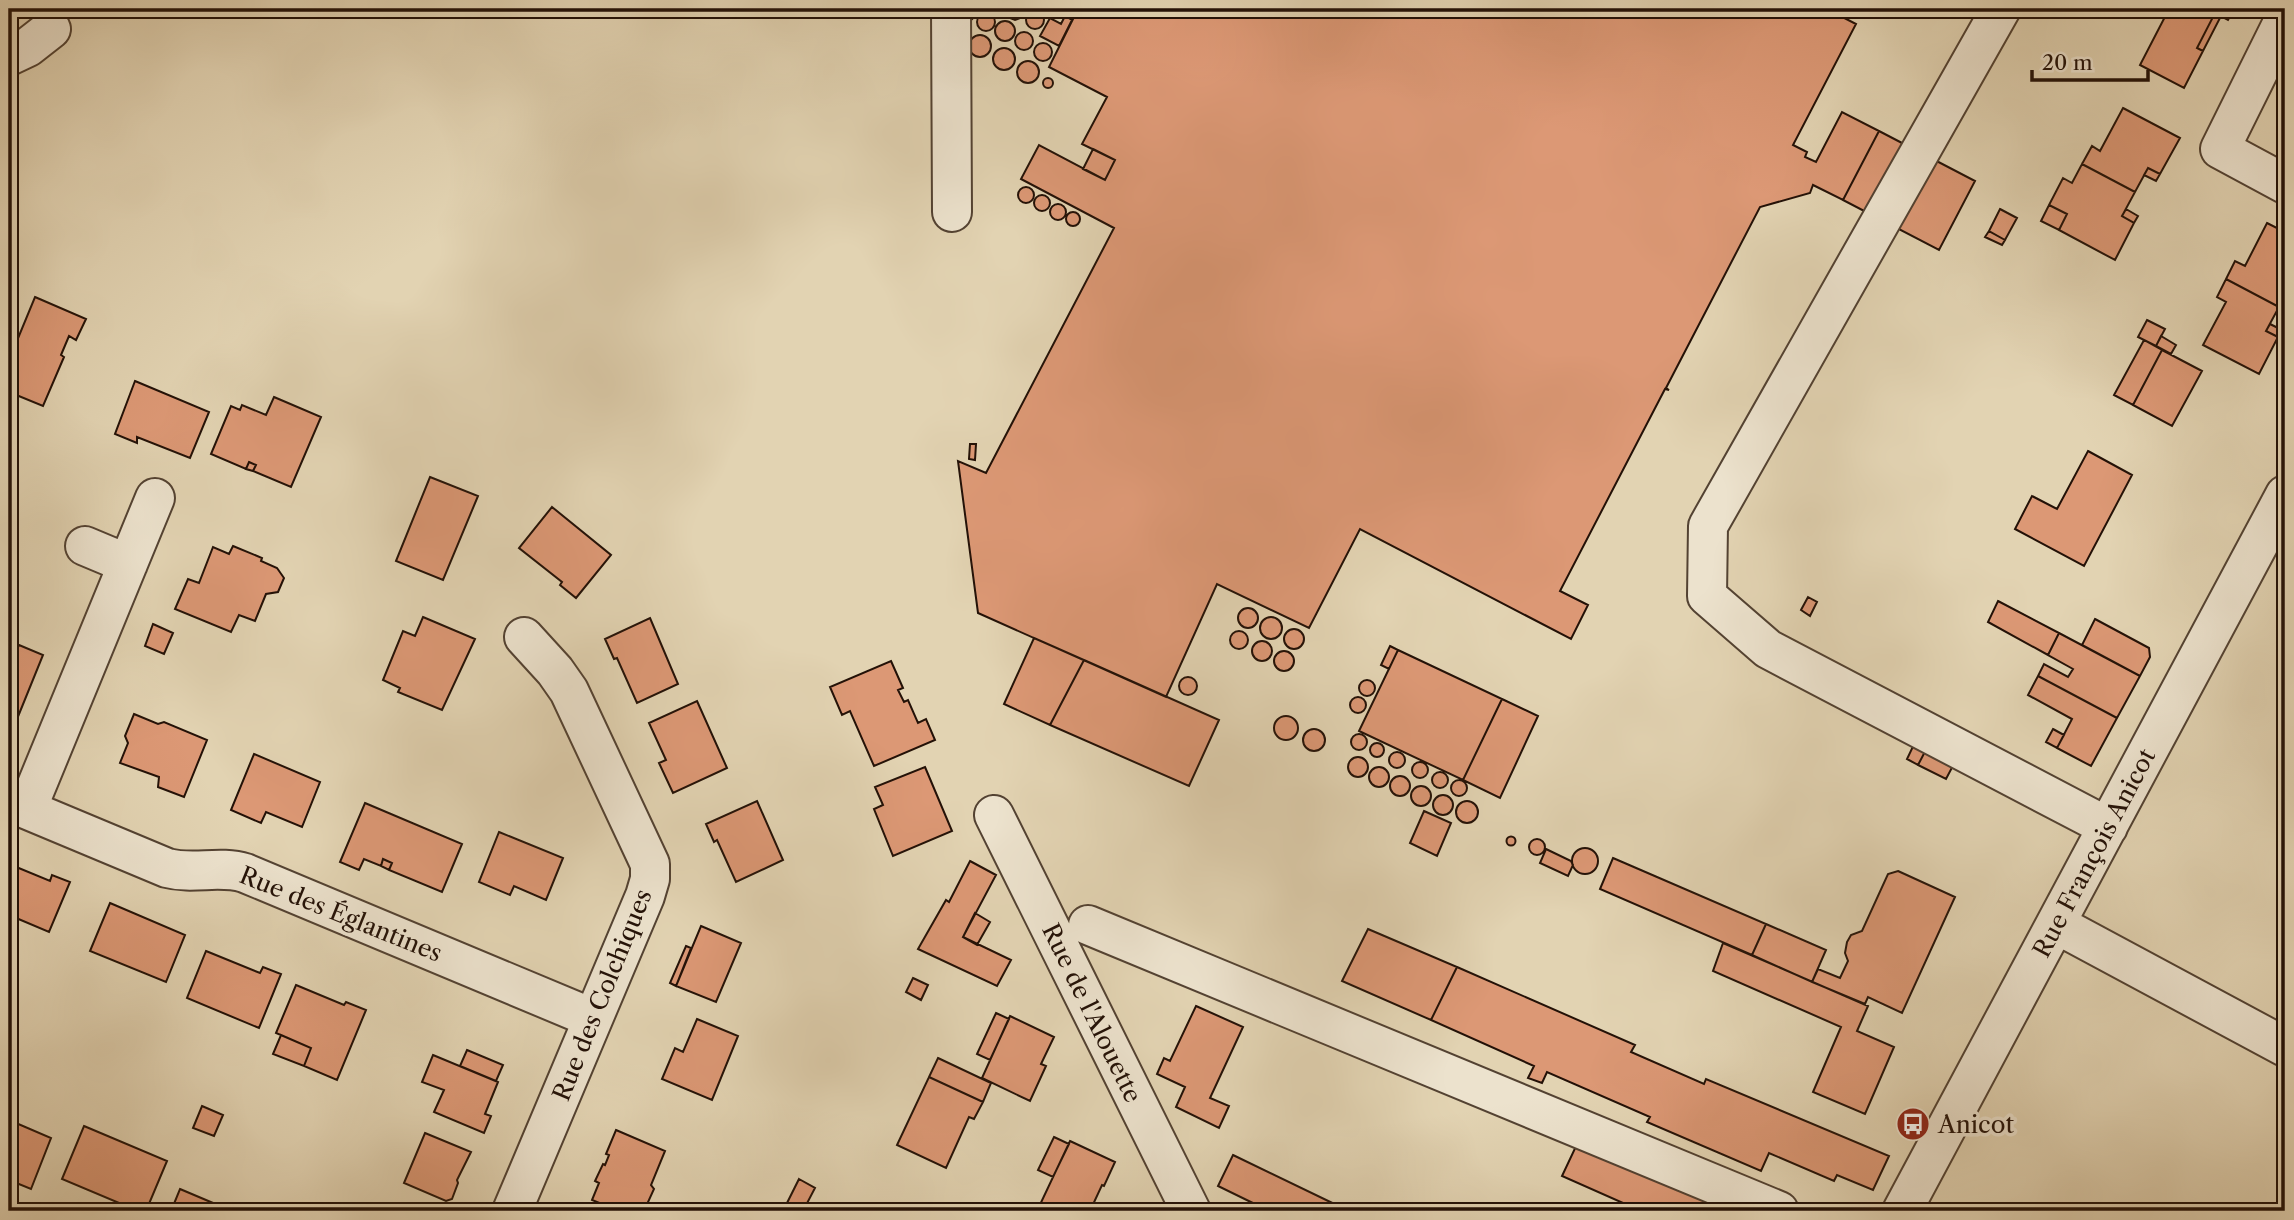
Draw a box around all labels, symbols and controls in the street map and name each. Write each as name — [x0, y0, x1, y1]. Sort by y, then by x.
scale bar — [2032, 38, 2147, 82]
text: 20 m — [2042, 50, 2093, 75]
street label: Rue François Anicot — [2027, 743, 2162, 962]
street label: Rue des Églantines — [236, 860, 446, 968]
street label: Rue des Colchiques — [546, 885, 658, 1105]
street label: Rue de l'Alouette — [1036, 919, 1148, 1107]
bus stop icon: Anicot — [1894, 1105, 1932, 1143]
place label: Anicot — [1937, 1110, 2014, 1139]

